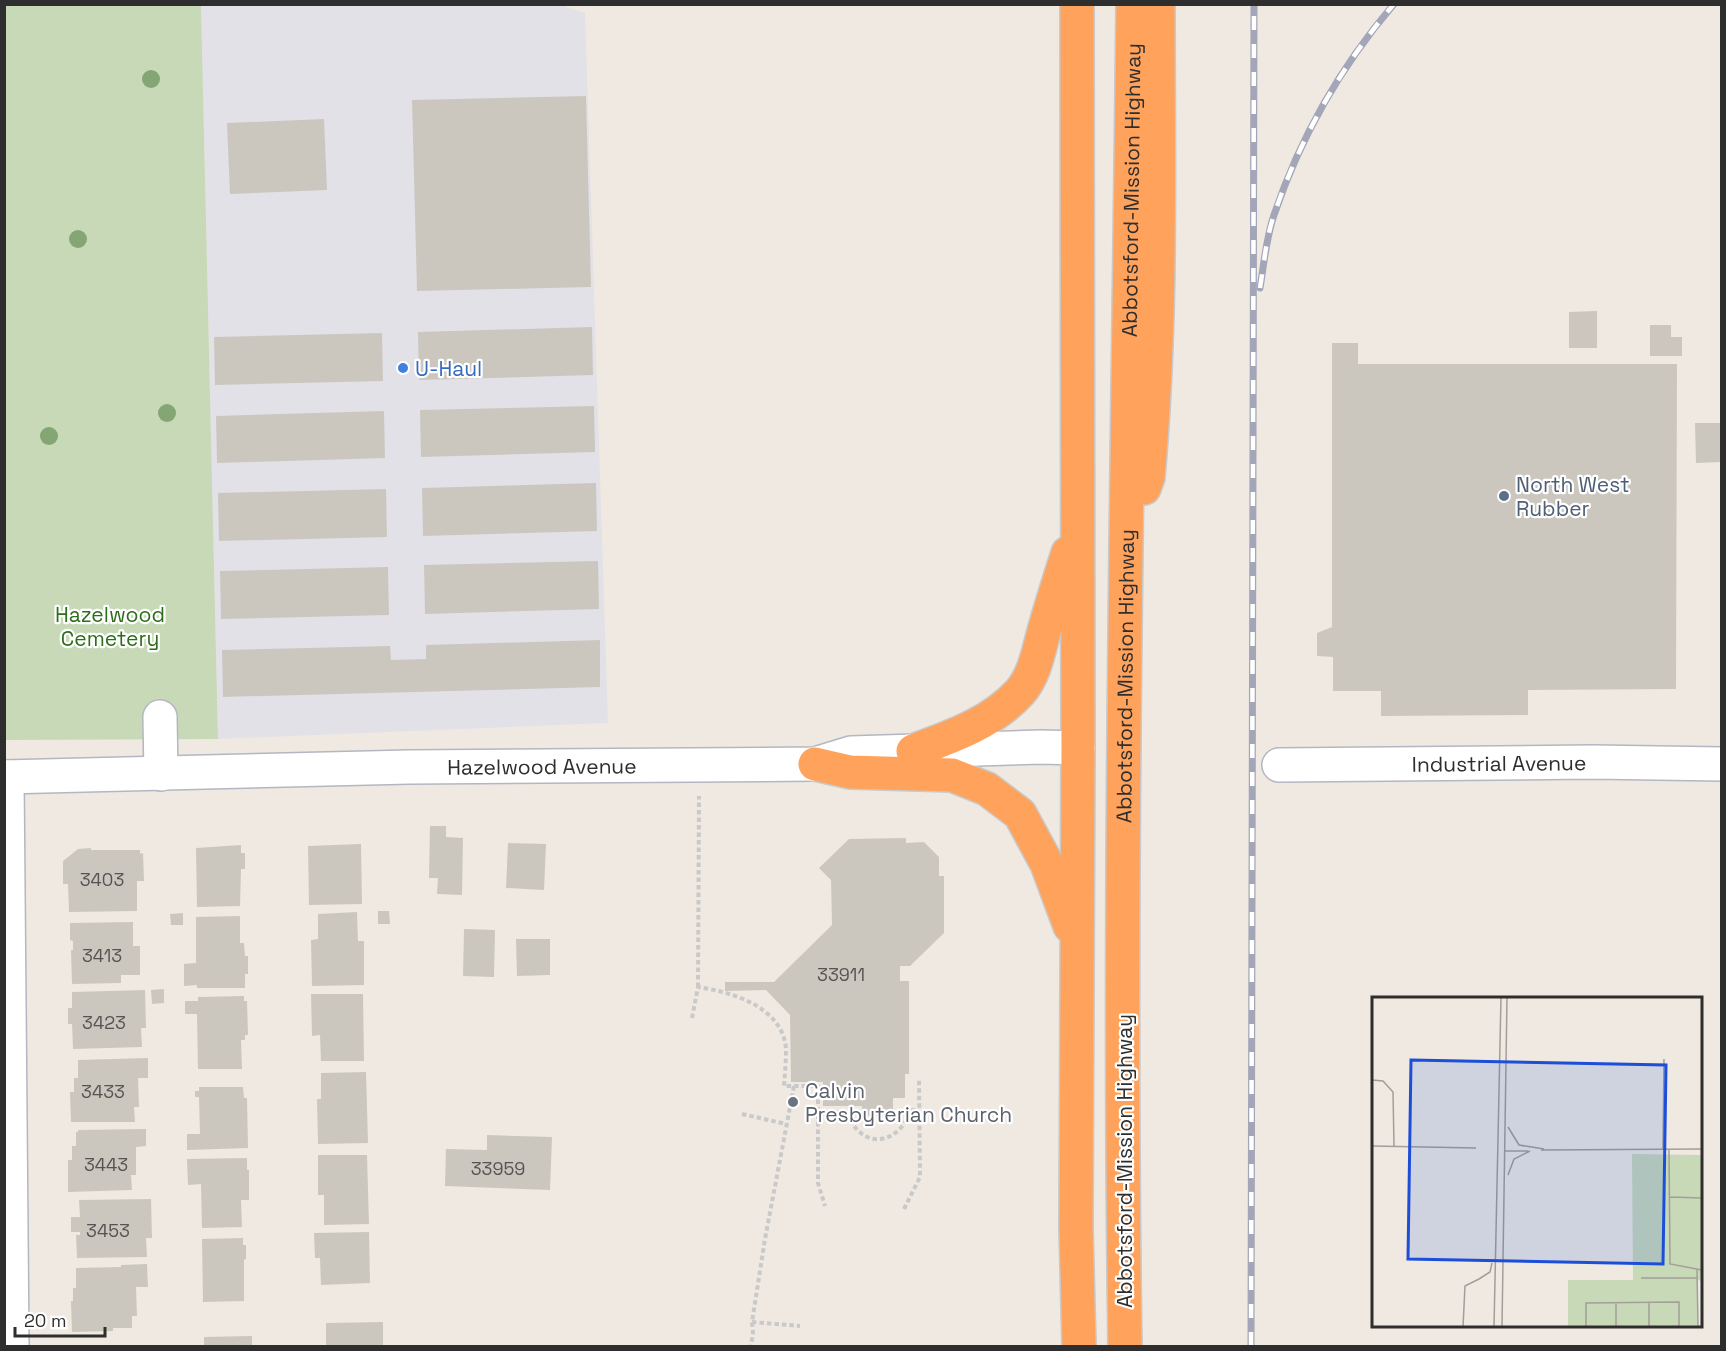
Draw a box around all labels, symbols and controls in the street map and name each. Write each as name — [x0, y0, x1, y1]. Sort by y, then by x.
street label: Abbotsford-Mission Highway — [1115, 43, 1146, 337]
place label: U-Haul — [415, 355, 482, 382]
marker: U-Haul — [396, 361, 410, 375]
place label: North West Rubber — [1516, 471, 1630, 522]
marker: North West Rubber — [1497, 489, 1511, 503]
street label: Abbotsford-Mission Highway — [1110, 529, 1140, 823]
park label: Hazelwood Cemetery — [55, 601, 165, 652]
street label: Industrial Avenue — [1412, 749, 1586, 777]
street label: Hazelwood Avenue — [447, 752, 637, 780]
house number: 3403 — [80, 868, 124, 891]
house number: 3413 — [82, 944, 122, 967]
house number: 33911 — [817, 963, 865, 986]
inset map — [1372, 997, 1702, 1327]
house number: 3423 — [82, 1011, 126, 1034]
street label: Abbotsford-Mission Highway — [1111, 1014, 1138, 1308]
place label: Calvin Presbyterian Church — [805, 1077, 1012, 1128]
house number: 3433 — [81, 1080, 125, 1103]
marker: Calvin Presbyterian Church — [786, 1095, 800, 1109]
house number: 3443 — [84, 1153, 128, 1176]
house number: 33959 — [471, 1157, 525, 1180]
house number: 3453 — [86, 1219, 130, 1242]
scale bar — [15, 1300, 105, 1338]
text: 20 m — [24, 1309, 67, 1332]

